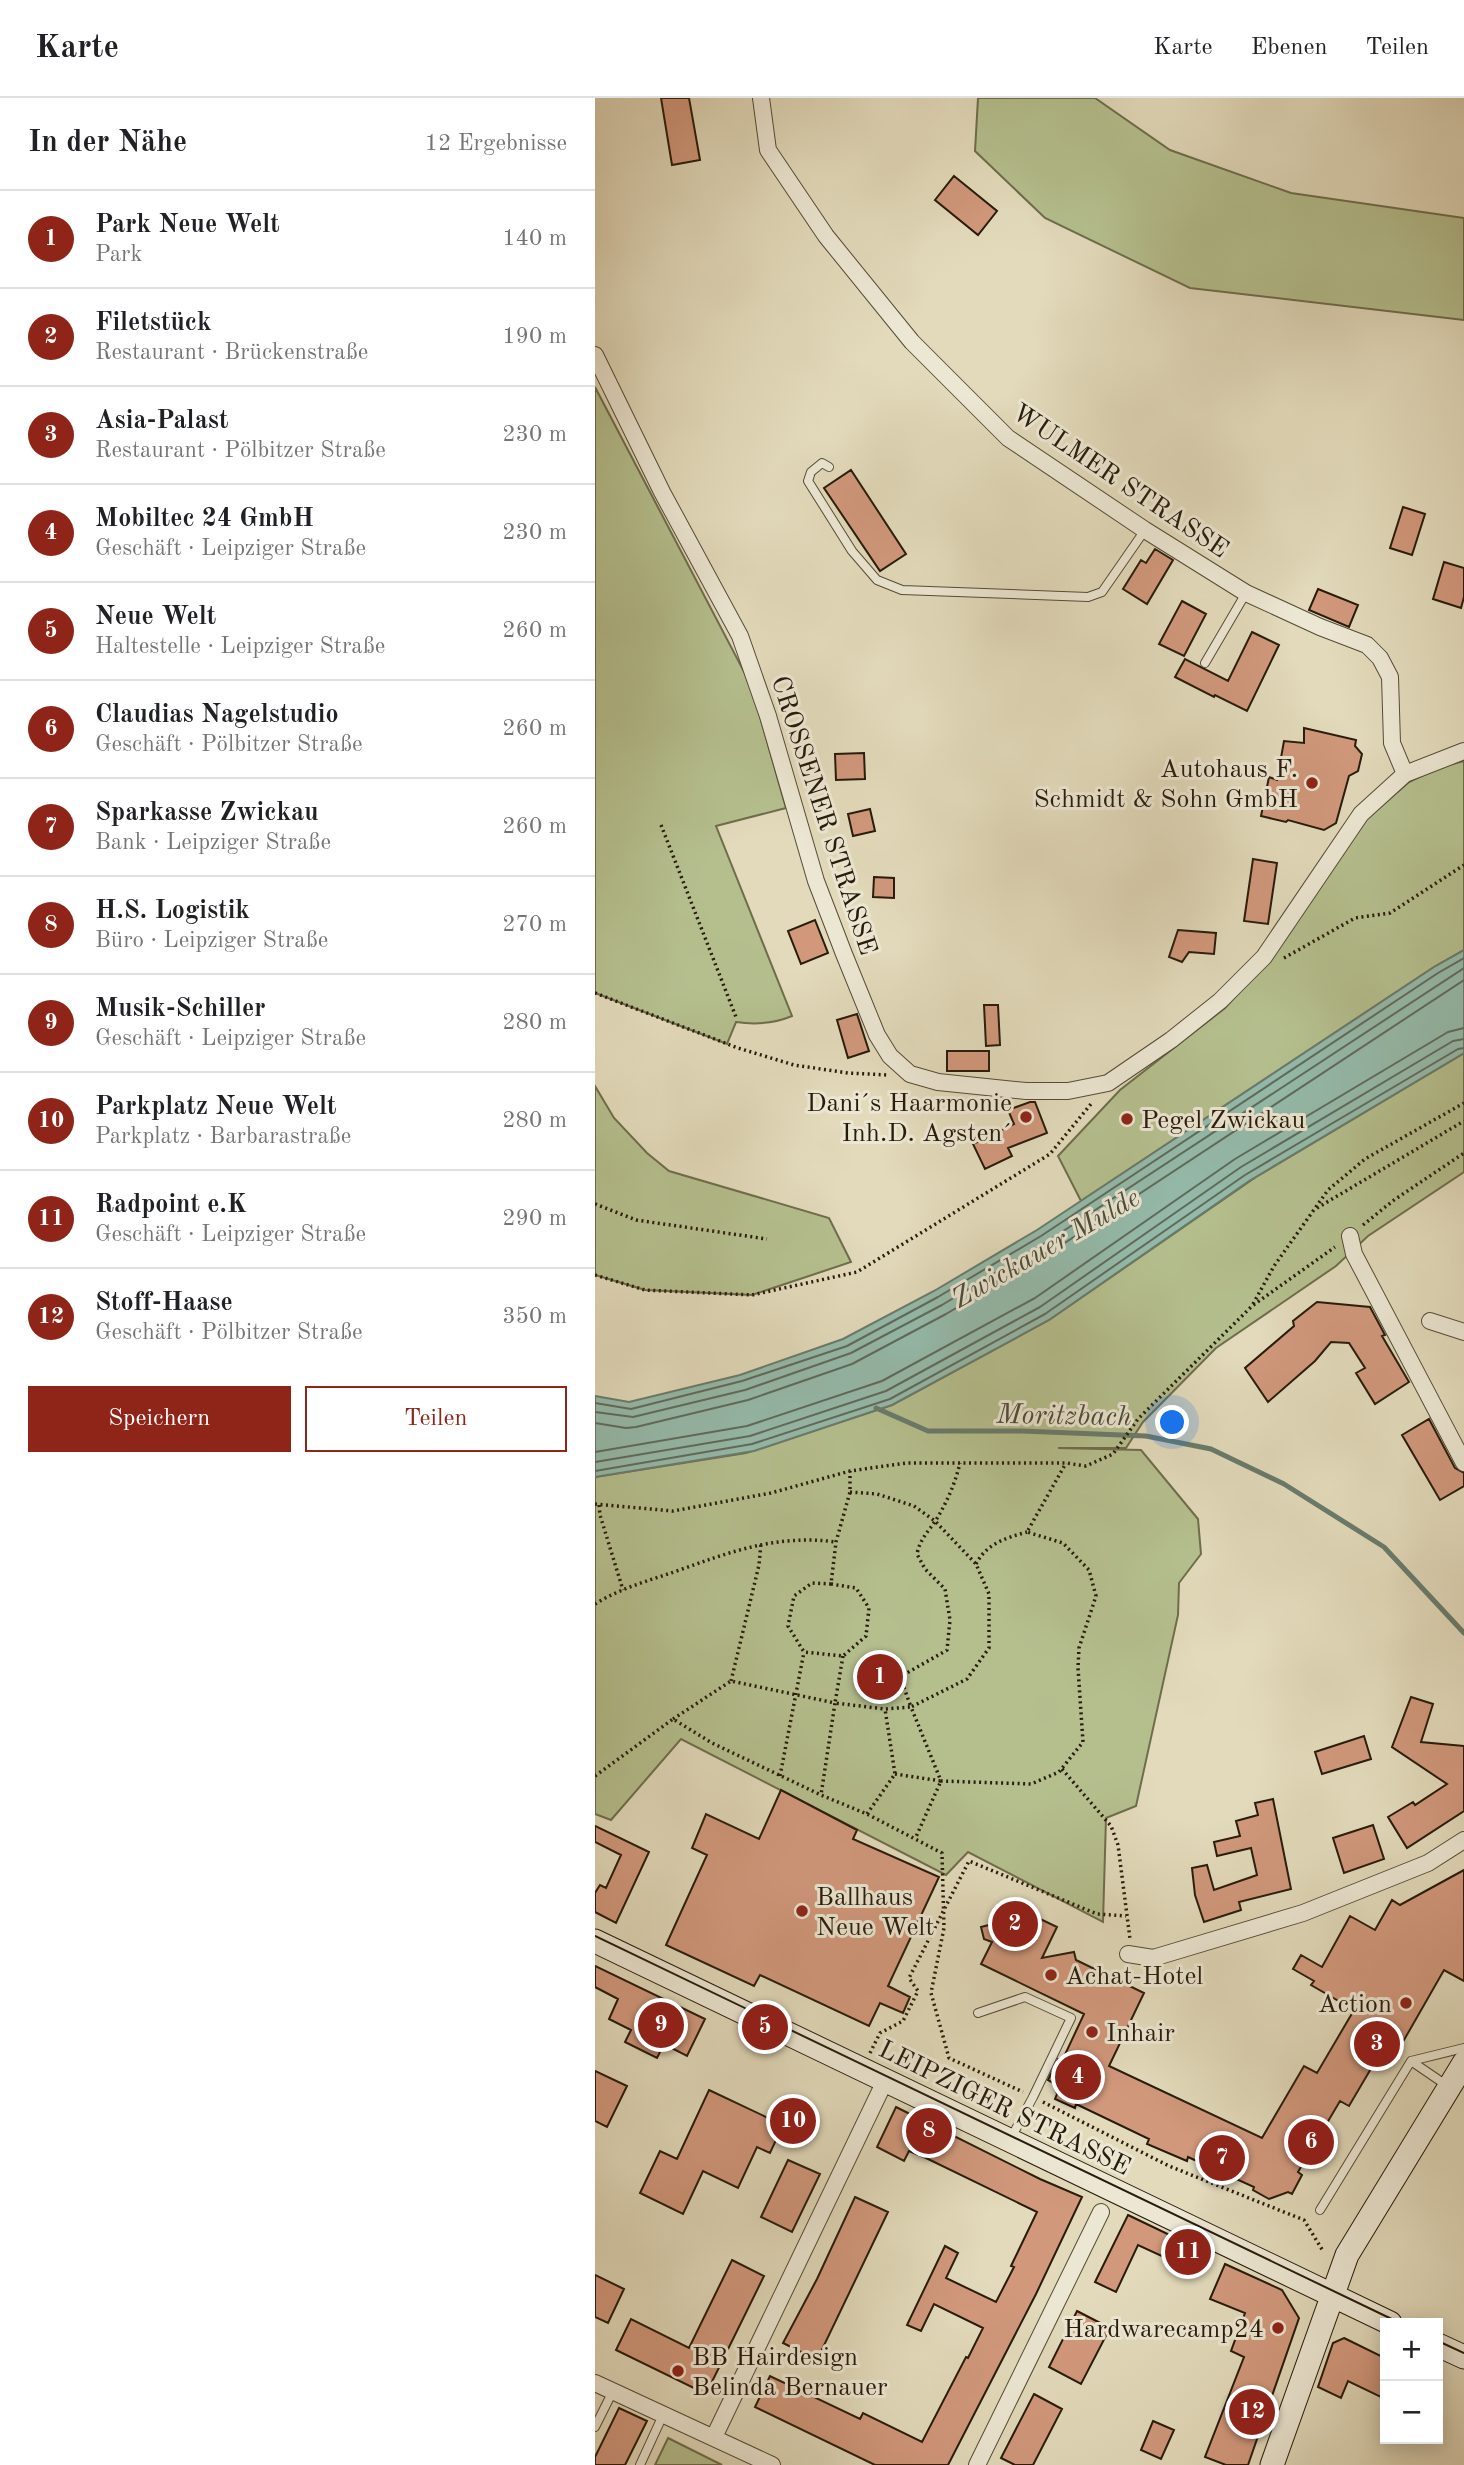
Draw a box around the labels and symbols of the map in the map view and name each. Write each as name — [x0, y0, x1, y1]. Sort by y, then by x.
street label: WULMER STRASSE — [1007, 400, 1233, 564]
street label: CROSSENER STRASSE — [766, 673, 881, 958]
place label: Autohaus F. Schmidt & Sohn GmbH — [1033, 757, 1298, 813]
marker: Autohaus F. Schmidt & Sohn GmbH — [1304, 775, 1320, 791]
place label: Dani´s Haarmonie Inh.D. Agsten´ — [806, 1091, 1012, 1147]
place label: Pegel Zwickau — [1141, 1108, 1305, 1134]
marker: Dani´s Haarmonie Inh.D. Agsten´ — [1018, 1109, 1034, 1125]
marker: Pegel Zwickau — [1119, 1111, 1135, 1127]
water label: Zwickauer Mulde — [948, 1184, 1145, 1315]
water label: Moritzbach — [995, 1402, 1132, 1432]
your location — [1155, 1405, 1189, 1439]
pin: 1 — [857, 1651, 903, 1703]
place label: Ballhaus Neue Welt — [816, 1885, 934, 1941]
pin: 2 — [992, 1898, 1038, 1950]
marker: Ballhaus Neue Welt — [794, 1903, 810, 1919]
place label: Achat-Hotel — [1065, 1964, 1203, 1990]
marker: Achat-Hotel — [1043, 1967, 1059, 1983]
place label: Action — [1318, 1992, 1392, 2018]
marker: Action — [1398, 1995, 1414, 2011]
pin: 9 — [638, 1999, 684, 2051]
pin: 5 — [742, 2001, 788, 2053]
pin: 3 — [1354, 2018, 1400, 2070]
place label: Inhair — [1106, 2021, 1175, 2047]
marker: Inhair — [1084, 2024, 1100, 2040]
street label: LEIPZIGER STRASSE — [874, 2037, 1134, 2181]
pin: 4 — [1055, 2051, 1101, 2103]
pin: 10 — [770, 2095, 816, 2147]
pin: 8 — [906, 2105, 952, 2157]
pin: 6 — [1288, 2116, 1334, 2168]
pin: 7 — [1199, 2132, 1245, 2184]
pin: 11 — [1165, 2226, 1211, 2278]
place label: Hardwarecamp24 — [1063, 2317, 1264, 2343]
marker: Hardwarecamp24 — [1270, 2320, 1286, 2336]
place label: BB Hairdesign Belinda Bernauer — [692, 2345, 888, 2401]
marker: BB Hairdesign Belinda Bernauer — [670, 2363, 686, 2379]
pin: 12 — [1229, 2386, 1275, 2438]

